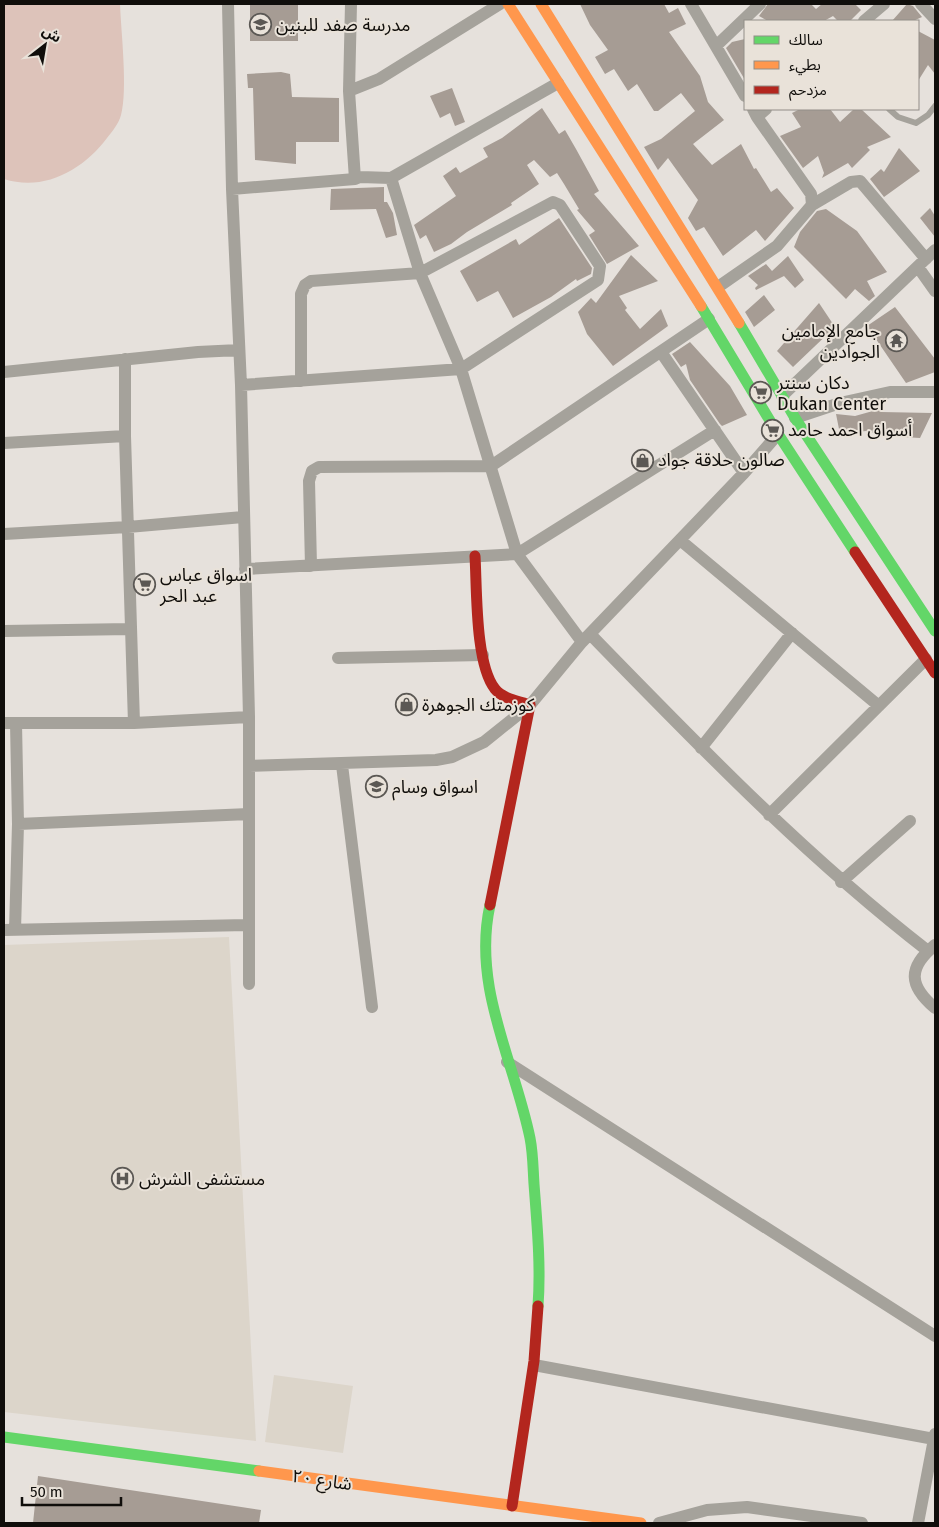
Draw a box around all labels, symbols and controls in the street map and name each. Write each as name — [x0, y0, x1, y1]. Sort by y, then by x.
school or university icon: مدرسة صفد للبنين — [248, 13, 272, 37]
place label: مدرسة صفد للبنين — [276, 14, 411, 36]
north arrow — [20, 20, 70, 70]
legend — [744, 20, 919, 110]
text: ش — [39, 22, 64, 47]
text: سالك — [789, 31, 823, 49]
text: بطيء — [789, 56, 821, 76]
text: مزدحم — [789, 81, 827, 101]
place label: جامع الإمامين الجوادين — [782, 320, 880, 363]
temple icon: جامع الإمامين الجوادين — [884, 329, 908, 353]
place label: دكان سنتر Dukan Center — [776, 372, 886, 415]
supermarket icon: دكان سنتر Dukan Center — [749, 381, 773, 405]
supermarket icon: أسواق احمد حامد — [760, 418, 784, 442]
place label: أسواق احمد حامد — [788, 419, 912, 441]
shop icon: صالون حلاقة جواد — [630, 448, 654, 472]
place label: صالون حلاقة جواد — [658, 449, 785, 471]
place label: اسواق عباس عبد الحر — [159, 564, 252, 607]
supermarket icon: اسواق عباس عبد الحر — [132, 573, 156, 597]
shop icon: كوزمتك الجوهرة — [394, 693, 418, 717]
place label: كوزمتك الجوهرة — [422, 694, 535, 716]
school or university icon: اسواق وسام — [364, 775, 388, 799]
place label: اسواق وسام — [392, 776, 478, 801]
hospital icon: مستشفى الشرش — [111, 1167, 135, 1191]
place label: مستشفى الشرش — [139, 1168, 265, 1190]
street label: شارع ٢٠ — [290, 1465, 353, 1498]
scale bar — [22, 1474, 121, 1506]
text: 50 m — [30, 1483, 63, 1501]

